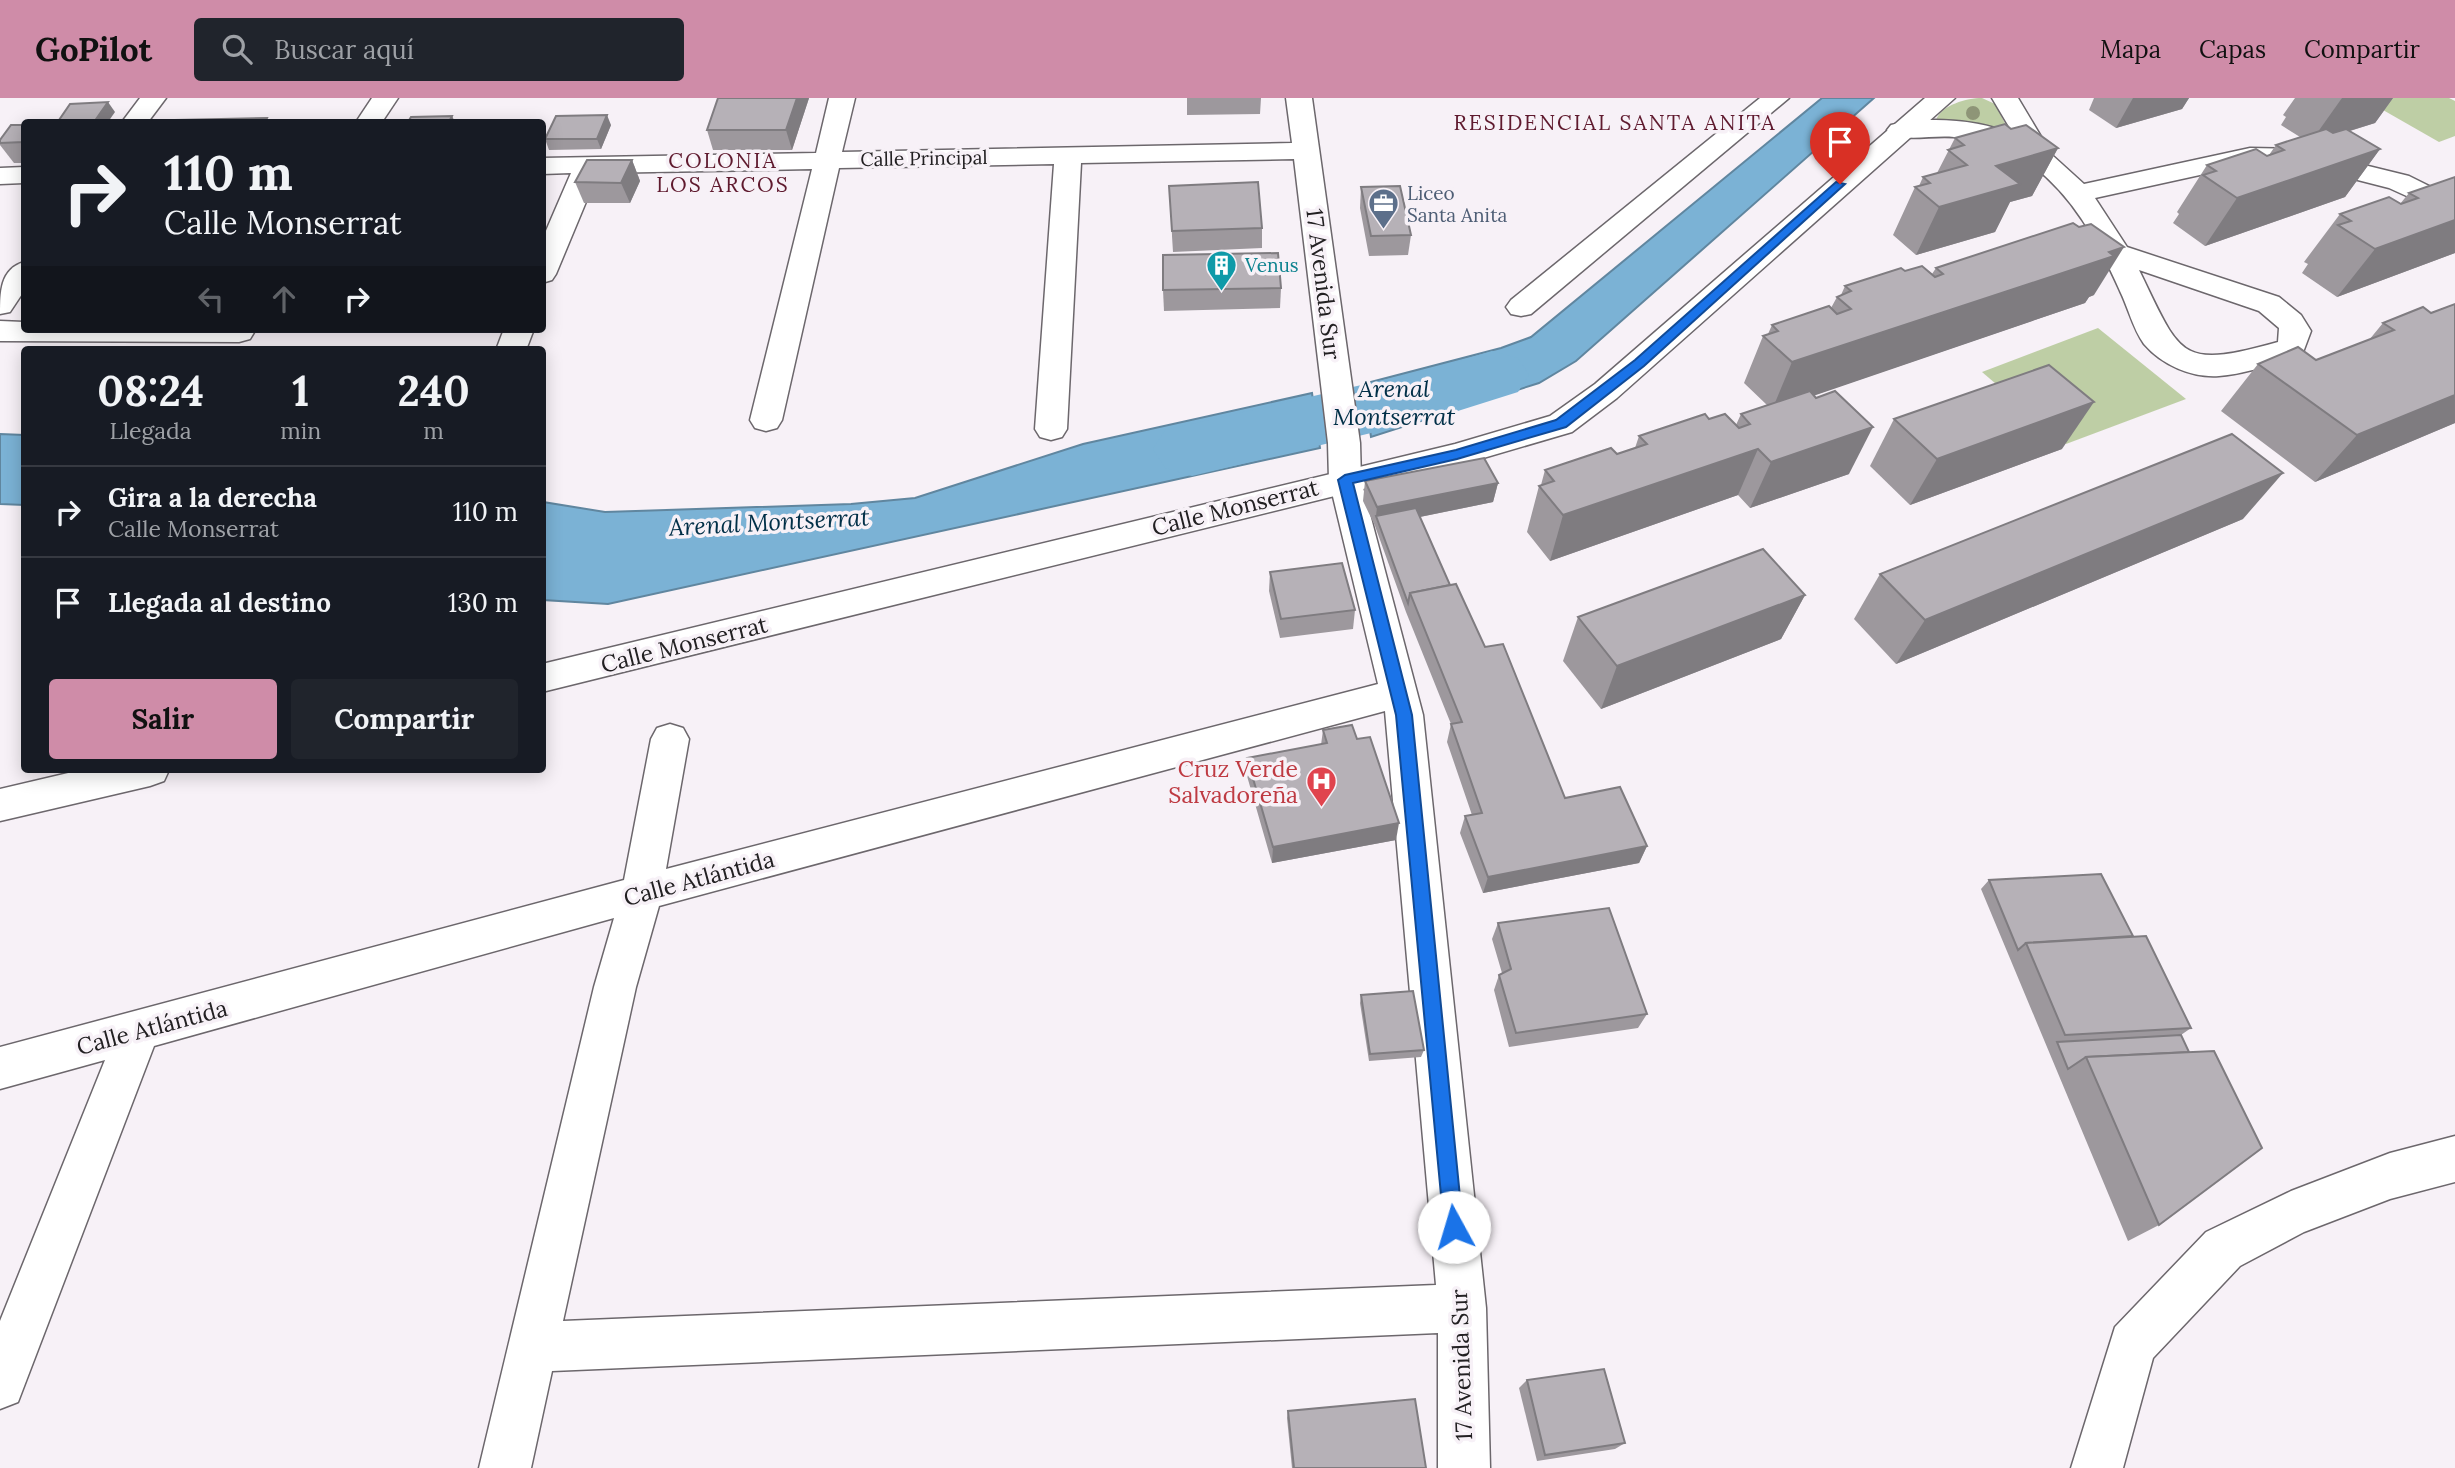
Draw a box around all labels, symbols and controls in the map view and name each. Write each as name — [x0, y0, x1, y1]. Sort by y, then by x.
search box — [194, 18, 684, 81]
text: GoPilot — [35, 28, 152, 70]
icon: search — [218, 30, 256, 68]
text: Buscar aquí — [274, 33, 414, 66]
text: Mapa — [2100, 34, 2161, 65]
text: Capas — [2199, 34, 2266, 65]
text: Compartir — [2304, 34, 2420, 65]
district label: RESIDENCIAL SANTA ANITA — [1453, 109, 1777, 136]
pin — [1810, 112, 1870, 184]
icon: arrive — [1821, 123, 1859, 161]
text: 110 m — [164, 141, 293, 203]
street label: Calle Principal — [860, 145, 988, 171]
icon: right — [49, 147, 140, 238]
district label: COLONIA LOS ARCOS — [656, 147, 790, 198]
place label: Liceo Santa Anita — [1407, 181, 1508, 227]
office icon: Liceo Santa Anita — [1367, 187, 1401, 231]
text: Calle Monserrat — [164, 202, 402, 243]
street label: 17 Avenida Sur — [1300, 207, 1348, 361]
building icon: Venus — [1205, 248, 1239, 292]
place label: Venus — [1244, 253, 1299, 277]
icon: left — [192, 280, 230, 318]
icon: ahead — [265, 280, 303, 318]
icon: right — [338, 280, 376, 318]
text: 08:24 — [97, 364, 204, 418]
text: 1 — [292, 364, 309, 418]
text: 240 — [398, 364, 470, 418]
water label: Arenal Montserrat — [1333, 373, 1456, 432]
text: Llegada — [110, 416, 192, 445]
text: min — [280, 416, 321, 445]
text: m — [423, 416, 444, 445]
street label: Calle Monserrat — [1149, 472, 1321, 542]
text: Gira a la derecha — [108, 481, 317, 514]
icon: right — [49, 493, 87, 531]
text: 110 m — [453, 495, 518, 528]
water label: Arenal Montserrat — [667, 501, 870, 543]
text: Calle Monserrat — [108, 514, 279, 543]
icon: arrive — [49, 584, 87, 622]
text: Llegada al destino — [108, 586, 331, 619]
text: 130 m — [448, 586, 518, 619]
street label: Calle Monserrat — [598, 609, 770, 679]
button: Salir — [49, 679, 277, 759]
button: Compartir — [291, 679, 518, 759]
place label: Cruz Verde Salvadoreña — [1168, 754, 1298, 809]
hospital icon: Cruz Verde Salvadoreña — [1304, 764, 1338, 808]
street label: Calle Atlántida — [620, 844, 778, 912]
street label: Calle Atlántida — [73, 993, 231, 1061]
position arrow — [1417, 1190, 1491, 1264]
street label: 17 Avenida Sur — [1444, 1289, 1478, 1441]

